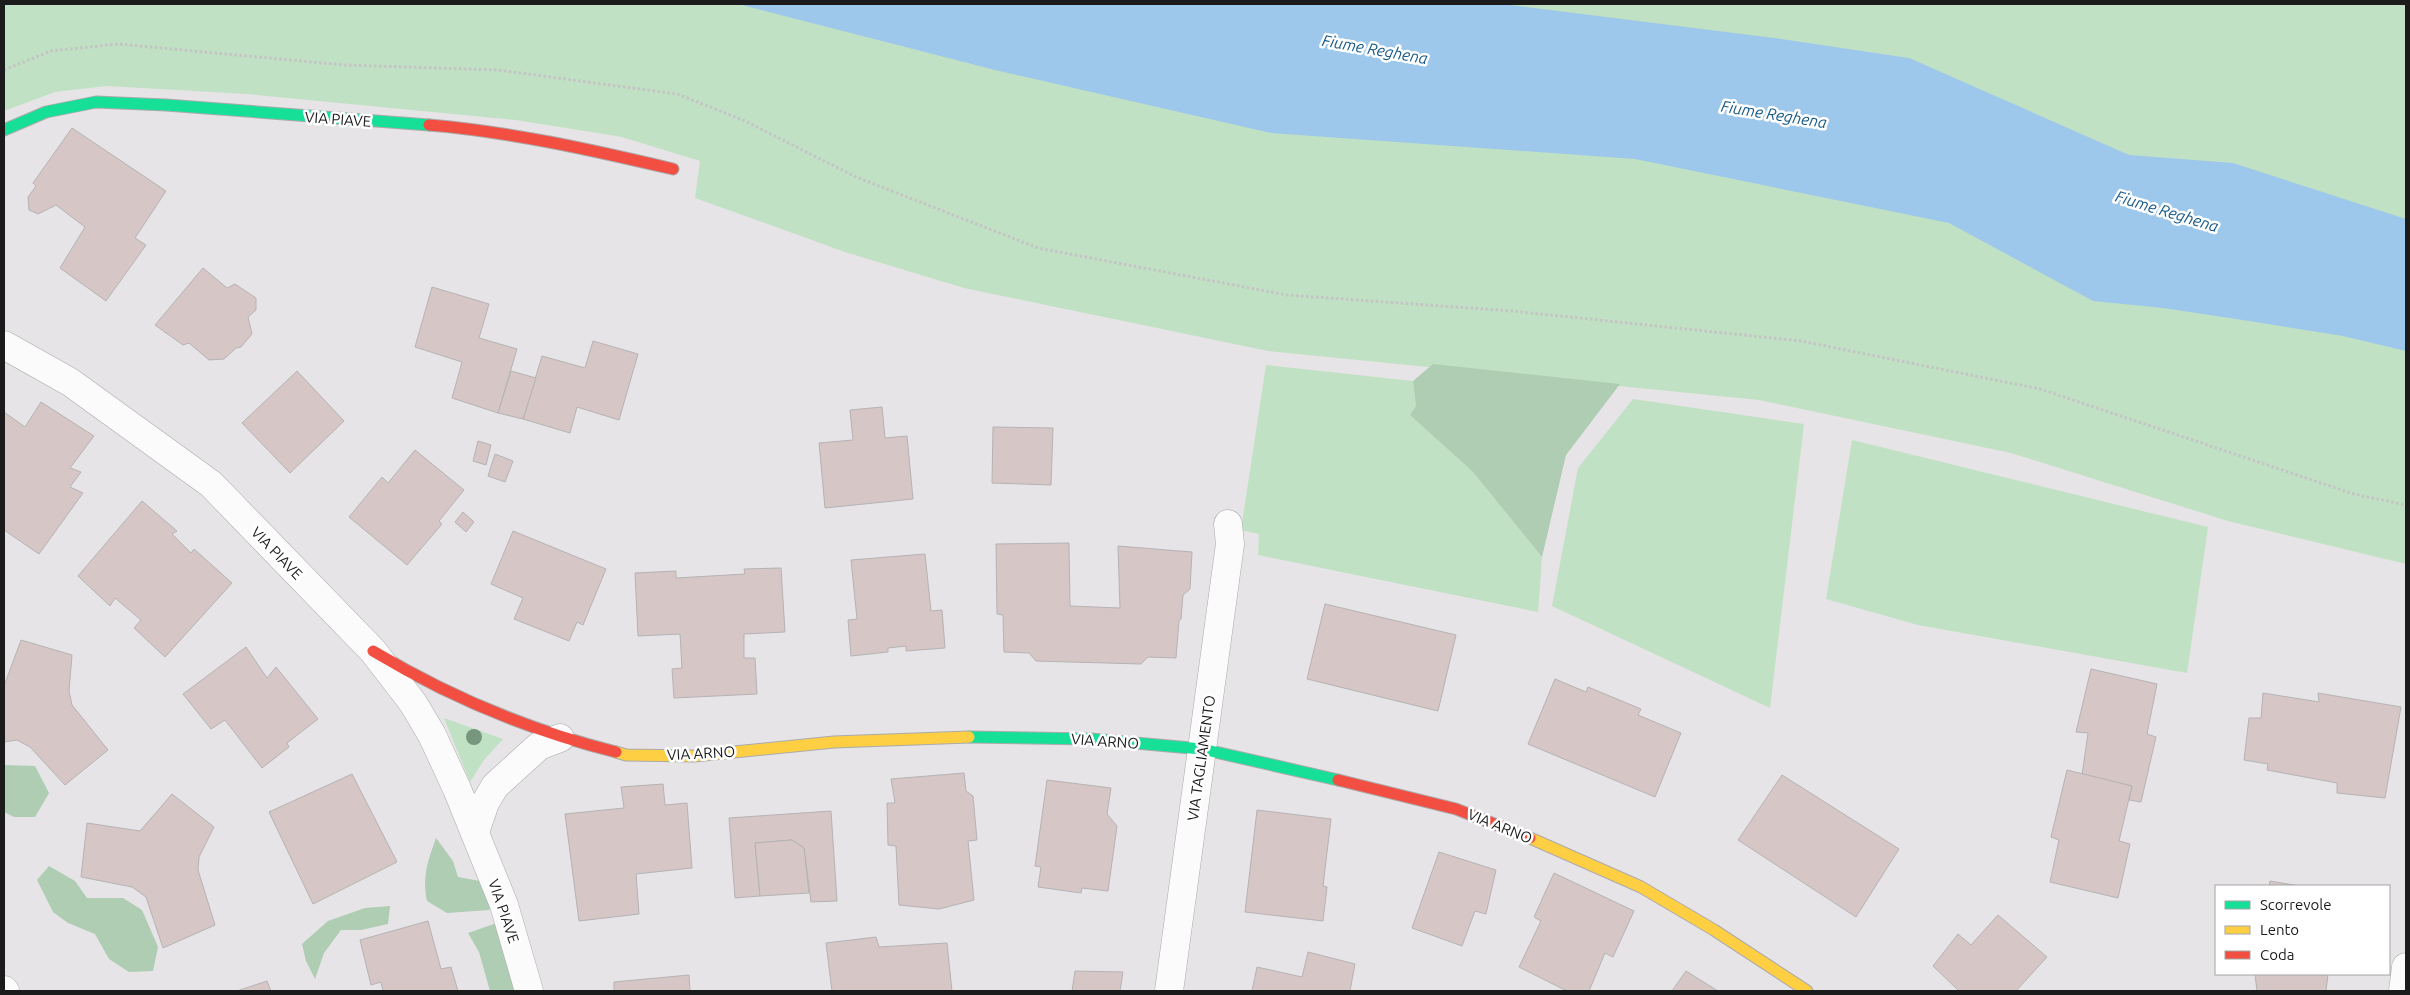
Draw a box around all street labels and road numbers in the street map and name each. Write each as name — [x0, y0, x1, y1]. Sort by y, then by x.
street label: VIA PIAVE — [304, 108, 372, 130]
street label: VIA PIAVE — [248, 523, 306, 583]
street label: VIA TAGLIAMENTO — [1184, 694, 1218, 822]
street label: VIA ARNO — [1070, 730, 1140, 752]
street label: VIA ARNO — [667, 743, 735, 763]
street label: VIA ARNO — [1465, 805, 1535, 847]
street label: VIA PIAVE — [485, 877, 523, 945]

